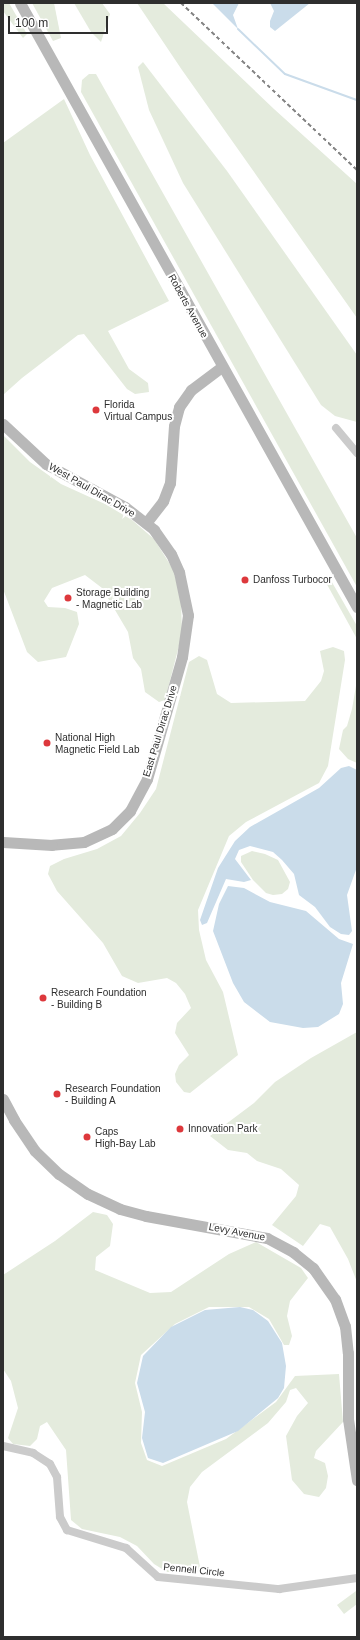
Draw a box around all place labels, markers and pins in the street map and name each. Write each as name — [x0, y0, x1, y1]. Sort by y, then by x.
place label: Florida Virtual Campus — [104, 398, 172, 422]
marker: Florida Virtual Campus — [91, 405, 101, 415]
place label: Danfoss Turbocor — [253, 574, 332, 586]
marker: Danfoss Turbocor — [240, 575, 250, 585]
place label: Storage Building - Magnetic Lab — [76, 586, 149, 610]
marker: Storage Building - Magnetic Lab — [63, 593, 73, 603]
place label: National High Magnetic Field Lab — [55, 731, 139, 754]
marker: National High Magnetic Field Lab — [42, 738, 52, 748]
place label: Research Foundation - Building B — [51, 986, 147, 1010]
marker: Research Foundation - Building B — [38, 993, 48, 1003]
place label: Research Foundation - Building A — [65, 1082, 161, 1106]
marker: Research Foundation - Building A — [52, 1089, 62, 1099]
place label: Innovation Park — [188, 1123, 257, 1135]
marker: Innovation Park — [175, 1124, 185, 1134]
place label: Caps High-Bay Lab — [95, 1125, 156, 1148]
marker: Caps High-Bay Lab — [82, 1132, 92, 1142]

